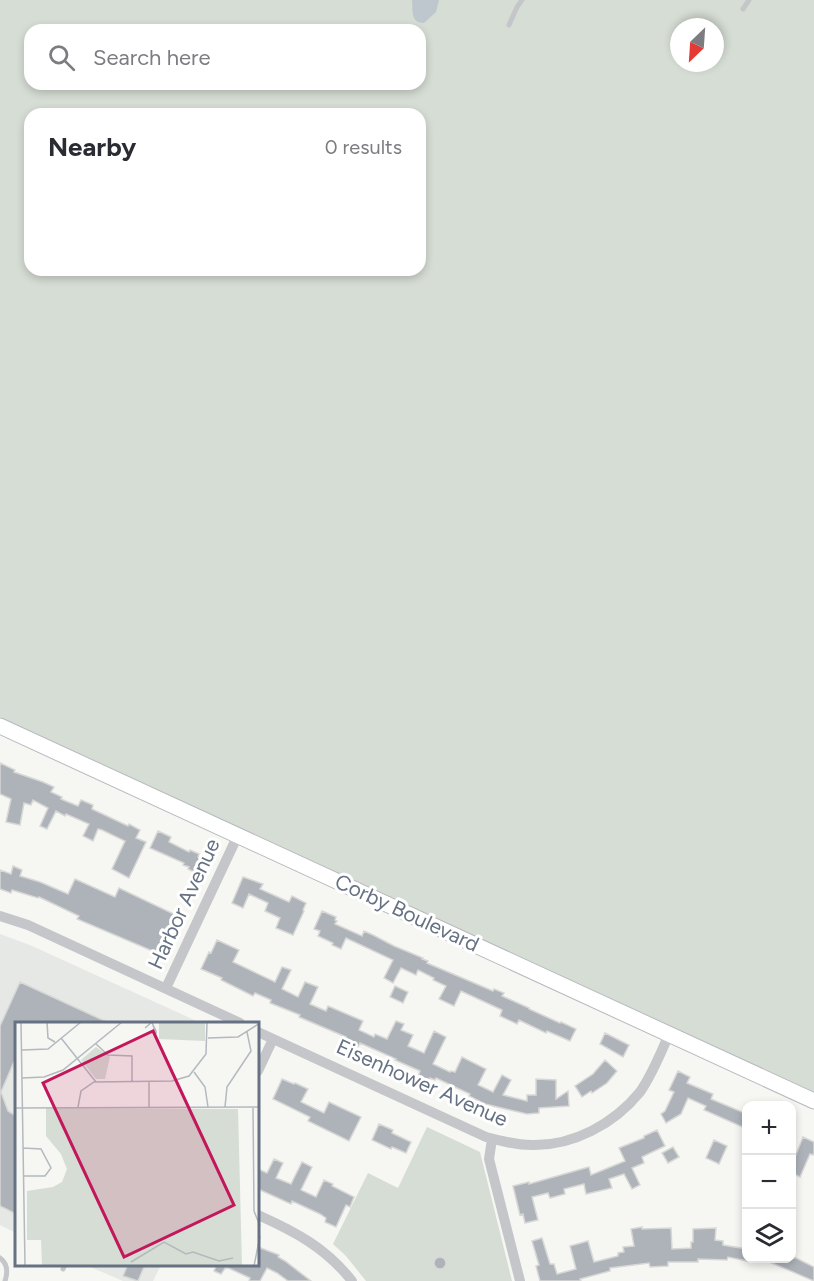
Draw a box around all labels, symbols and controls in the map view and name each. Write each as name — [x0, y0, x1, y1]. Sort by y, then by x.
north arrow — [670, 18, 724, 72]
search box — [24, 24, 426, 90]
icon: search — [45, 41, 78, 74]
text: Search here — [93, 44, 211, 71]
text: Nearby — [48, 131, 136, 163]
text: 0 results — [325, 135, 402, 159]
street label: Harbor Avenue — [142, 834, 225, 973]
street label: Corby Boulevard — [331, 868, 483, 957]
inset map — [15, 1022, 260, 1266]
street label: Eisenhower Avenue — [333, 1034, 512, 1132]
map controls — [742, 1101, 796, 1263]
button: + — [742, 1101, 796, 1155]
button: − — [742, 1155, 796, 1209]
button: layers — [742, 1209, 796, 1263]

